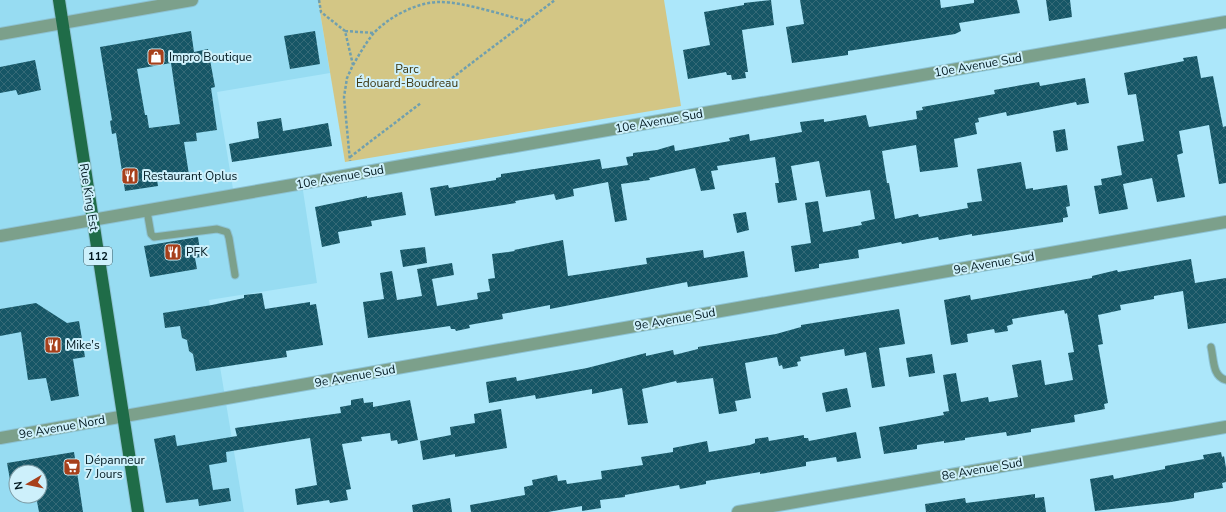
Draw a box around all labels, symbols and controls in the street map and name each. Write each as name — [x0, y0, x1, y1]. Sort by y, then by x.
shop icon: Impro Boutique — [146, 47, 166, 67]
place label: Impro Boutique — [169, 49, 252, 65]
street label: 10e Avenue Sud — [933, 49, 1023, 81]
park label: Parc Édouard-Boudreau — [356, 61, 458, 91]
street label: 10e Avenue Sud — [614, 105, 704, 137]
street label: 10e Avenue Sud — [295, 161, 385, 193]
street label: Rue King Est — [76, 162, 102, 233]
restaurant icon: Restaurant Oplus — [120, 166, 140, 186]
place label: Restaurant Oplus — [143, 168, 237, 184]
restaurant icon: PFK — [163, 242, 183, 262]
place label: PFK — [186, 244, 208, 260]
road number: 112 — [84, 247, 112, 265]
street label: 9e Avenue Sud — [952, 248, 1036, 278]
street label: 9e Avenue Sud — [633, 304, 717, 334]
restaurant icon: Mike's — [43, 335, 63, 355]
place label: Mike's — [66, 337, 100, 353]
street label: 9e Avenue Sud — [313, 361, 397, 391]
street label: 9e Avenue Nord — [18, 412, 106, 442]
place label: Dépanneur 7 Jours — [85, 452, 145, 482]
street label: 8e Avenue Sud — [940, 454, 1024, 484]
supermarket icon: Dépanneur 7 Jours — [62, 457, 82, 477]
north arrow — [8, 464, 48, 504]
text: N — [11, 480, 27, 491]

